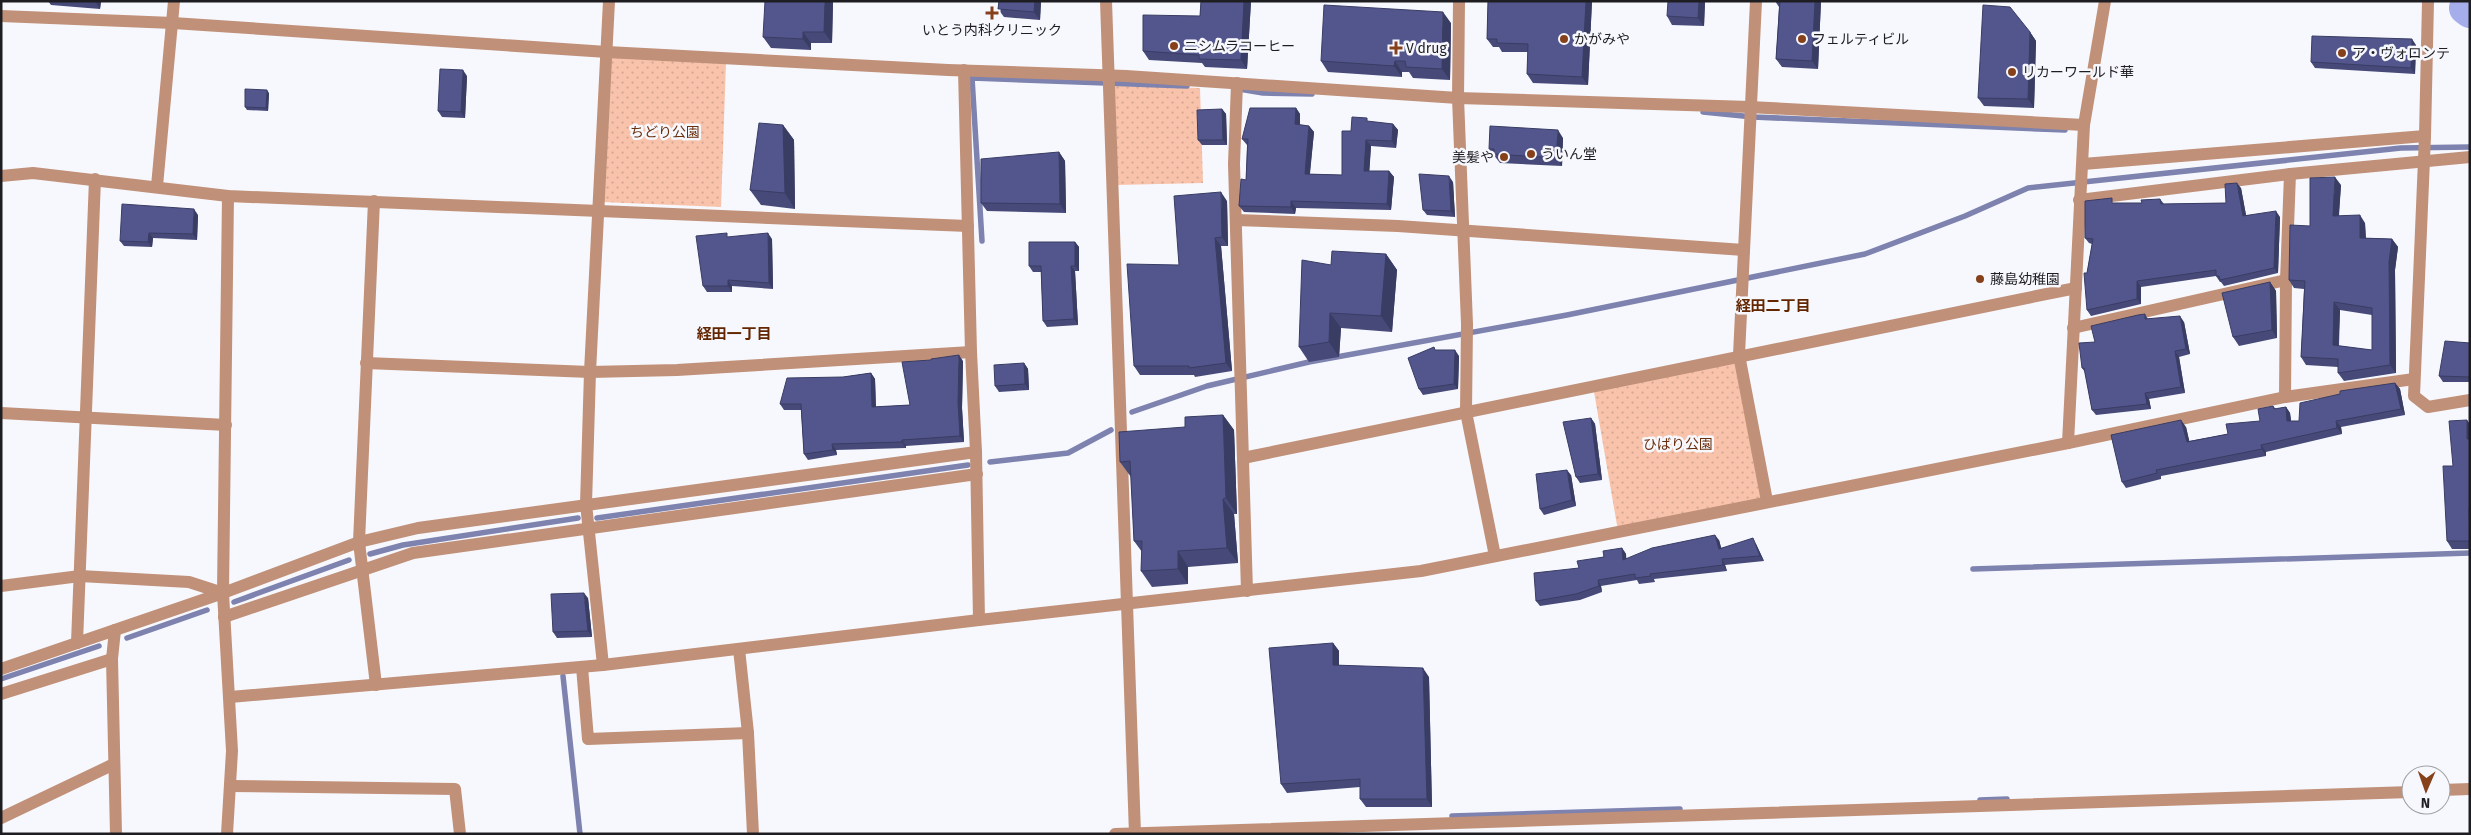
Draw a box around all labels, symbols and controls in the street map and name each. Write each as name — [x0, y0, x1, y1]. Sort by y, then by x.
marker: いとう内科クリニック — [985, 6, 999, 20]
place label: いとう内科クリニック — [922, 22, 1062, 39]
place label: かがみや — [1574, 31, 1630, 48]
place label: フェルティビル — [1812, 31, 1909, 48]
marker: かがみや — [1558, 33, 1570, 45]
marker: フェルティビル — [1796, 33, 1808, 45]
place label: ニシムラコーヒー — [1184, 38, 1295, 55]
marker: ニシムラコーヒー — [1168, 40, 1180, 52]
place label: V drug — [1406, 40, 1447, 57]
marker: V drug — [1390, 42, 1402, 54]
place label: ア・ヴォロンテ — [2352, 45, 2450, 62]
marker: ア・ヴォロンテ — [2336, 47, 2348, 59]
place label: リカーワールド華 — [2022, 64, 2134, 81]
marker: リカーワールド華 — [2006, 66, 2018, 78]
park label: ちどり公園 — [630, 124, 700, 141]
place label: ういん堂 — [1541, 146, 1597, 163]
marker: ういん堂 — [1525, 148, 1537, 160]
place label: 美髪や — [1452, 149, 1494, 166]
marker: 美髪や — [1498, 151, 1510, 163]
place label: 藤島幼稚園 — [1990, 271, 2060, 288]
marker: 藤島幼稚園 — [1974, 273, 1986, 285]
district label: 経田二丁目 — [1735, 297, 1811, 315]
district label: 経田一丁目 — [696, 325, 772, 343]
park label: ひばり公園 — [1643, 436, 1713, 453]
north arrow — [2401, 765, 2451, 815]
text: N — [2421, 794, 2431, 811]

